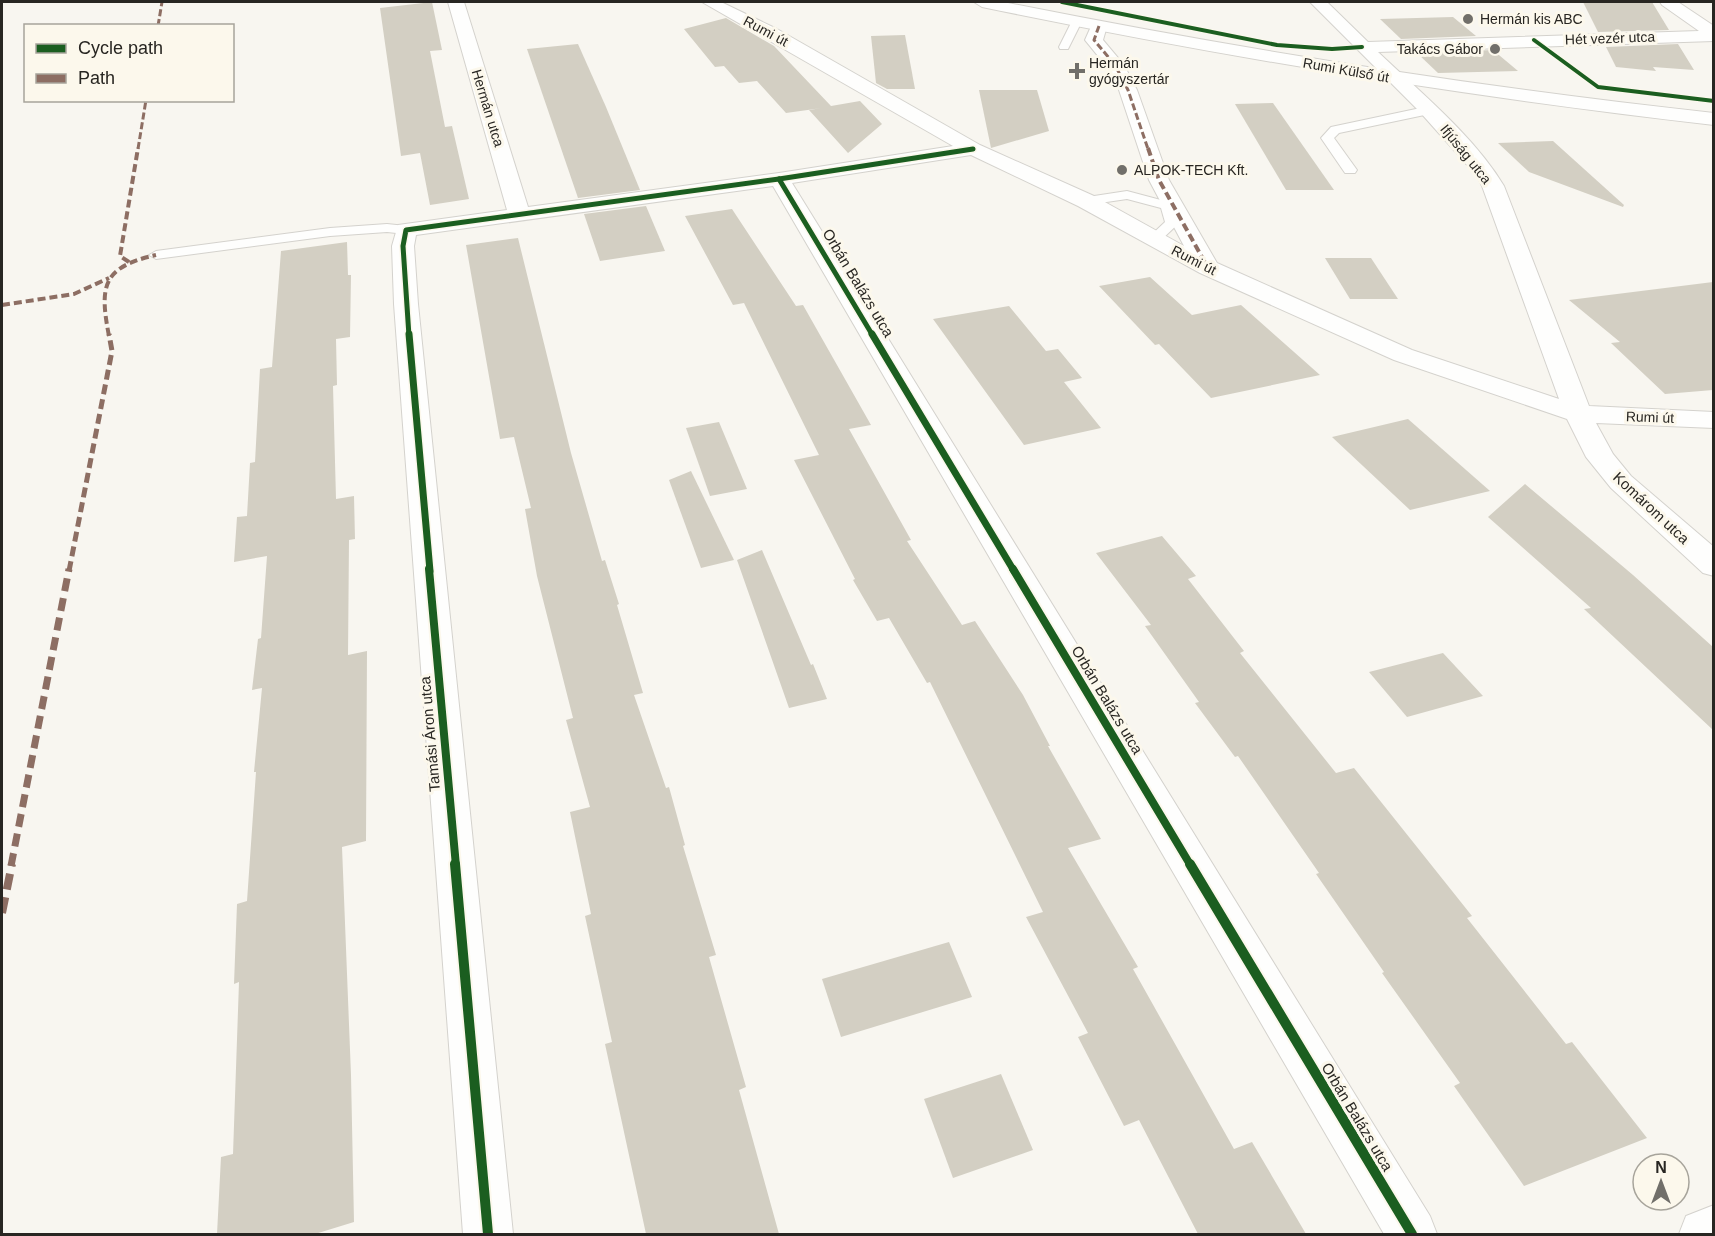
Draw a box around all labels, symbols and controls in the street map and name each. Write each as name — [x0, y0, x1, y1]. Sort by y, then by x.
place label: Hermán kis ABC — [1480, 11, 1583, 27]
marker: Hermán kis ABC — [1461, 12, 1475, 26]
street label: Rumi út — [741, 13, 791, 49]
legend — [24, 24, 234, 102]
street label: Hét vezér utca — [1565, 28, 1656, 48]
text: Cycle path — [78, 38, 163, 58]
place label: Takács Gábor — [1397, 41, 1483, 57]
marker: Takács Gábor — [1488, 42, 1502, 56]
place label: Hermán gyógyszertár — [1089, 55, 1169, 87]
street label: Rumi Külső út — [1302, 55, 1390, 85]
marker: Hermán gyógyszertár — [1070, 64, 1084, 78]
street label: Hermán utca — [469, 67, 507, 149]
text: Path — [78, 68, 115, 88]
street label: Ifjúság utca — [1437, 121, 1495, 187]
place label: ALPOK-TECH Kft. — [1134, 162, 1248, 178]
marker: ALPOK-TECH Kft. — [1115, 163, 1129, 177]
street label: Orbán Balázs utca — [819, 225, 898, 341]
street label: Rumi út — [1169, 242, 1219, 278]
street label: Rumi út — [1626, 408, 1674, 426]
street label: Komárom utca — [1610, 468, 1693, 548]
street label: Orbán Balázs utca — [1068, 642, 1147, 758]
street label: Tamási Áron utca — [416, 675, 443, 793]
street label: Orbán Balázs utca — [1318, 1059, 1397, 1175]
north arrow — [1631, 1152, 1691, 1212]
text: N — [1655, 1159, 1667, 1176]

